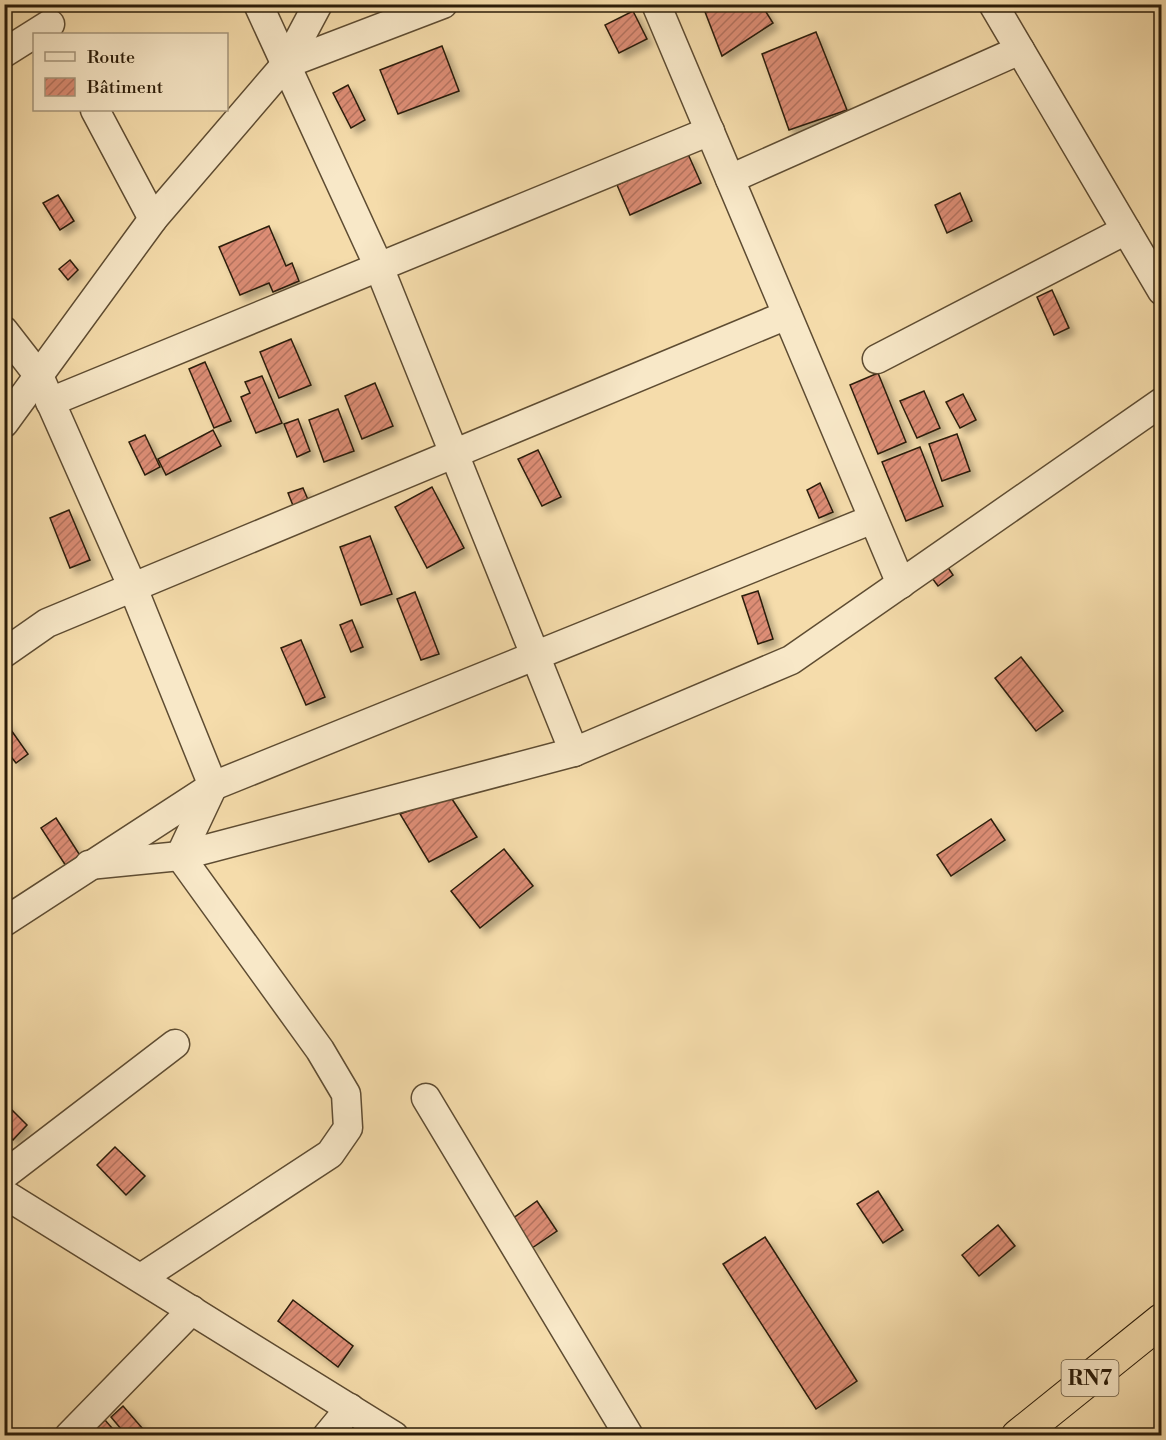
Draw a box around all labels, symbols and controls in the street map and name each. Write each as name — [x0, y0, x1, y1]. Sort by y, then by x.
legend — [33, 33, 228, 111]
text: Route — [87, 46, 135, 69]
text: Bâtiment — [86, 76, 164, 99]
road number: RN7 — [1062, 1360, 1118, 1396]

